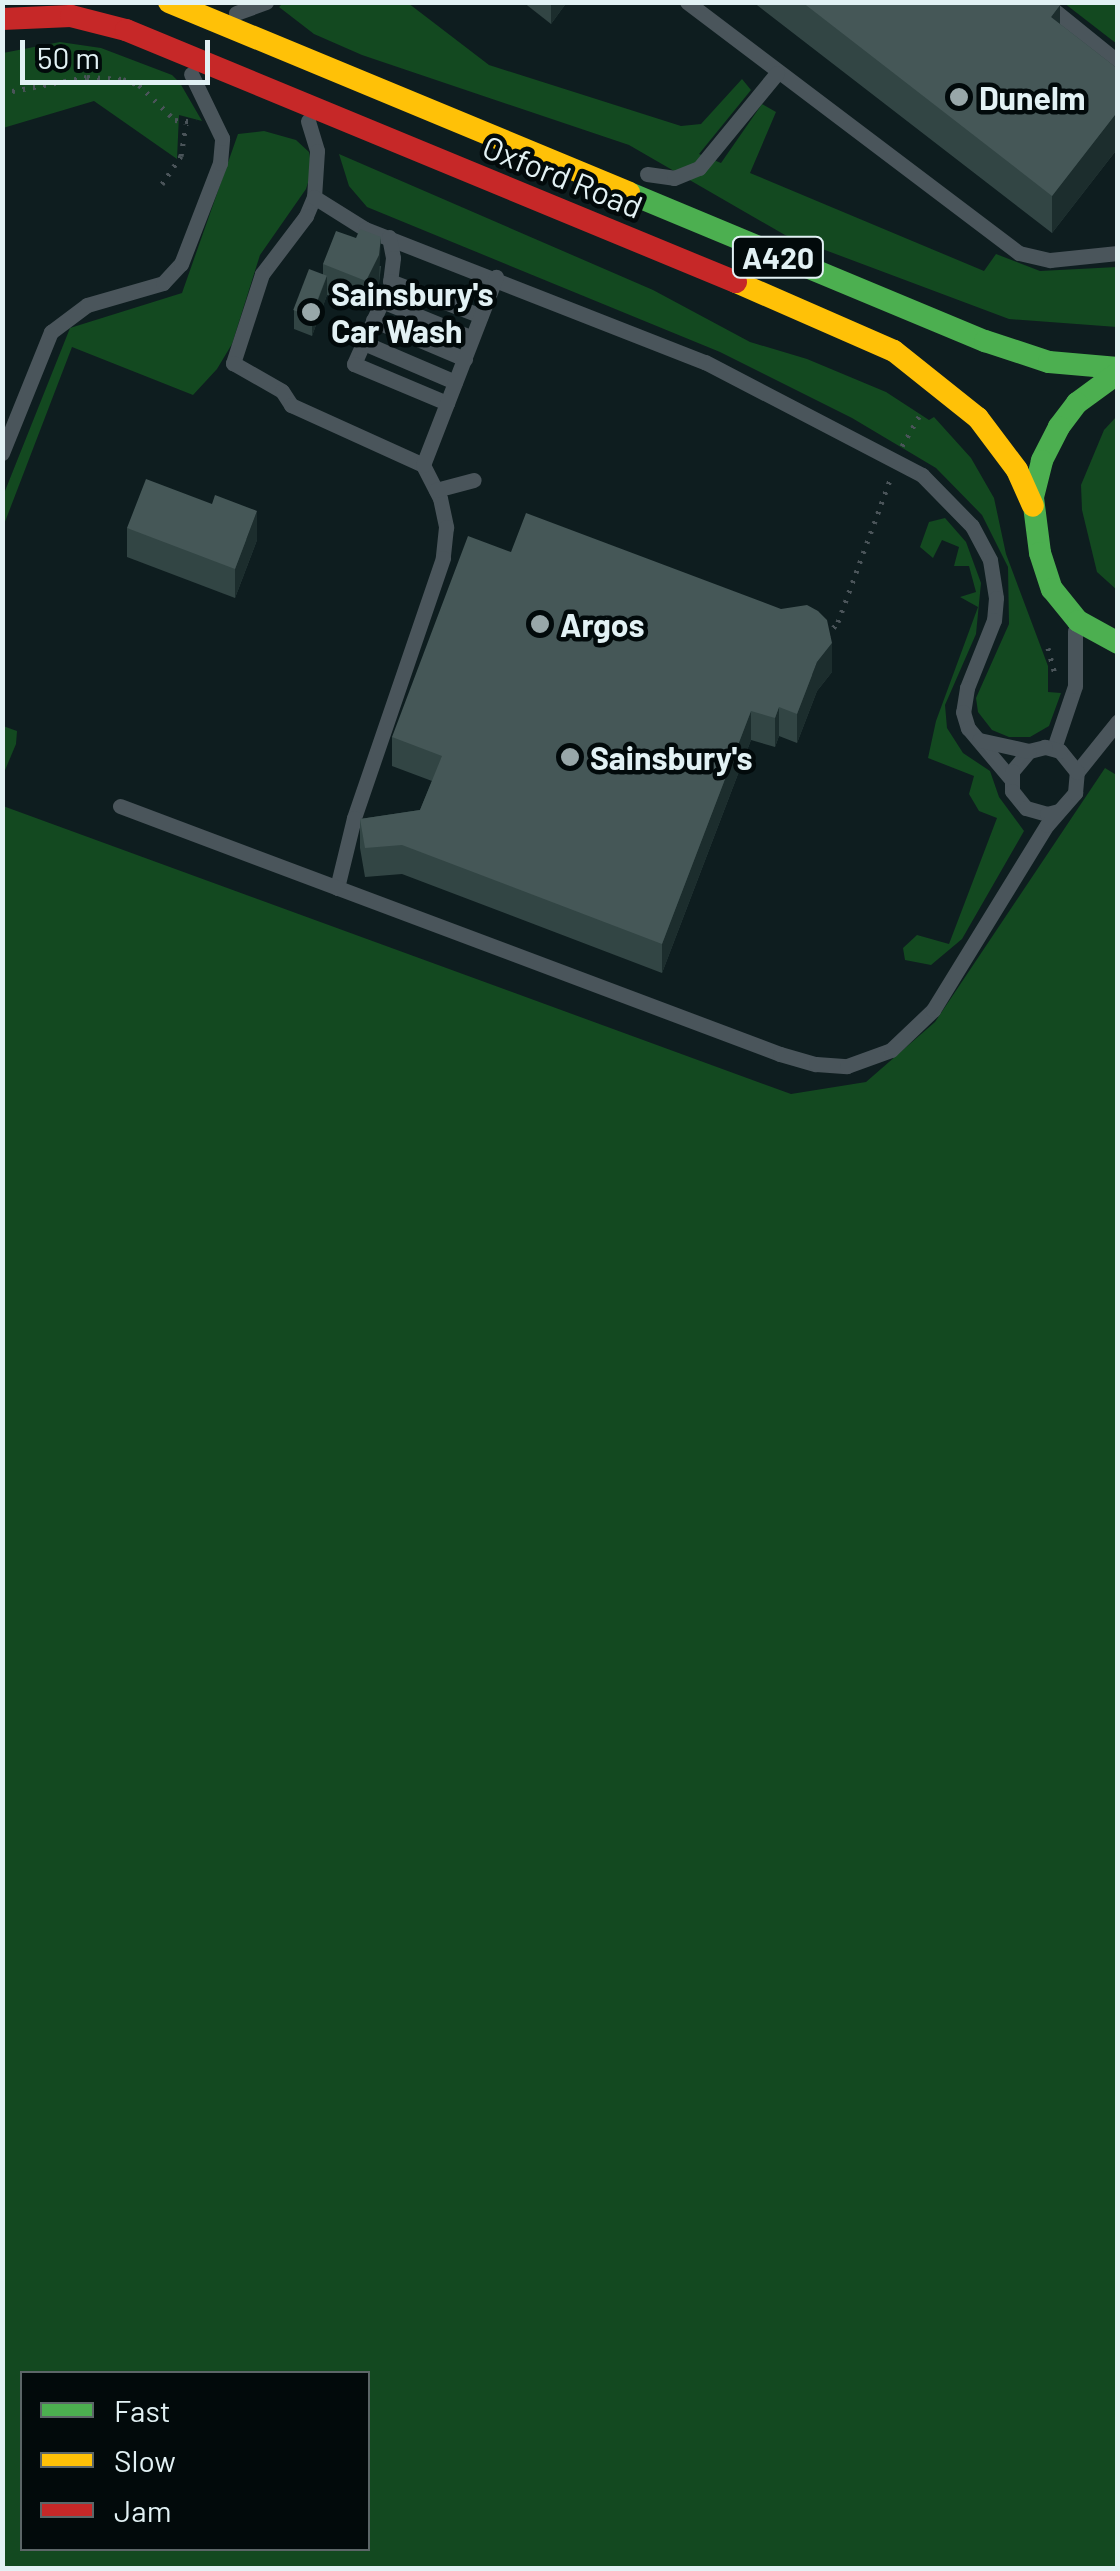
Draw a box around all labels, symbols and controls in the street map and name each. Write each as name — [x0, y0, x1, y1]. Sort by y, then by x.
scale bar — [25, 20, 215, 82]
text: 50 m — [37, 39, 100, 75]
place label: Dunelm — [979, 78, 1085, 116]
marker: Dunelm — [948, 86, 970, 108]
street label: Oxford Road — [478, 127, 648, 225]
road number: A420 — [730, 232, 826, 282]
place label: Sainsbury's Car Wash — [331, 275, 493, 350]
marker: Sainsbury's Car Wash — [300, 301, 322, 323]
place label: Argos — [560, 605, 645, 643]
marker: Argos — [529, 613, 551, 635]
place label: Sainsbury's — [590, 738, 752, 776]
marker: Sainsbury's — [559, 746, 581, 768]
legend — [20, 2371, 370, 2551]
text: Fast — [114, 2392, 171, 2428]
text: Slow — [114, 2442, 176, 2478]
text: Jam — [114, 2492, 171, 2528]

